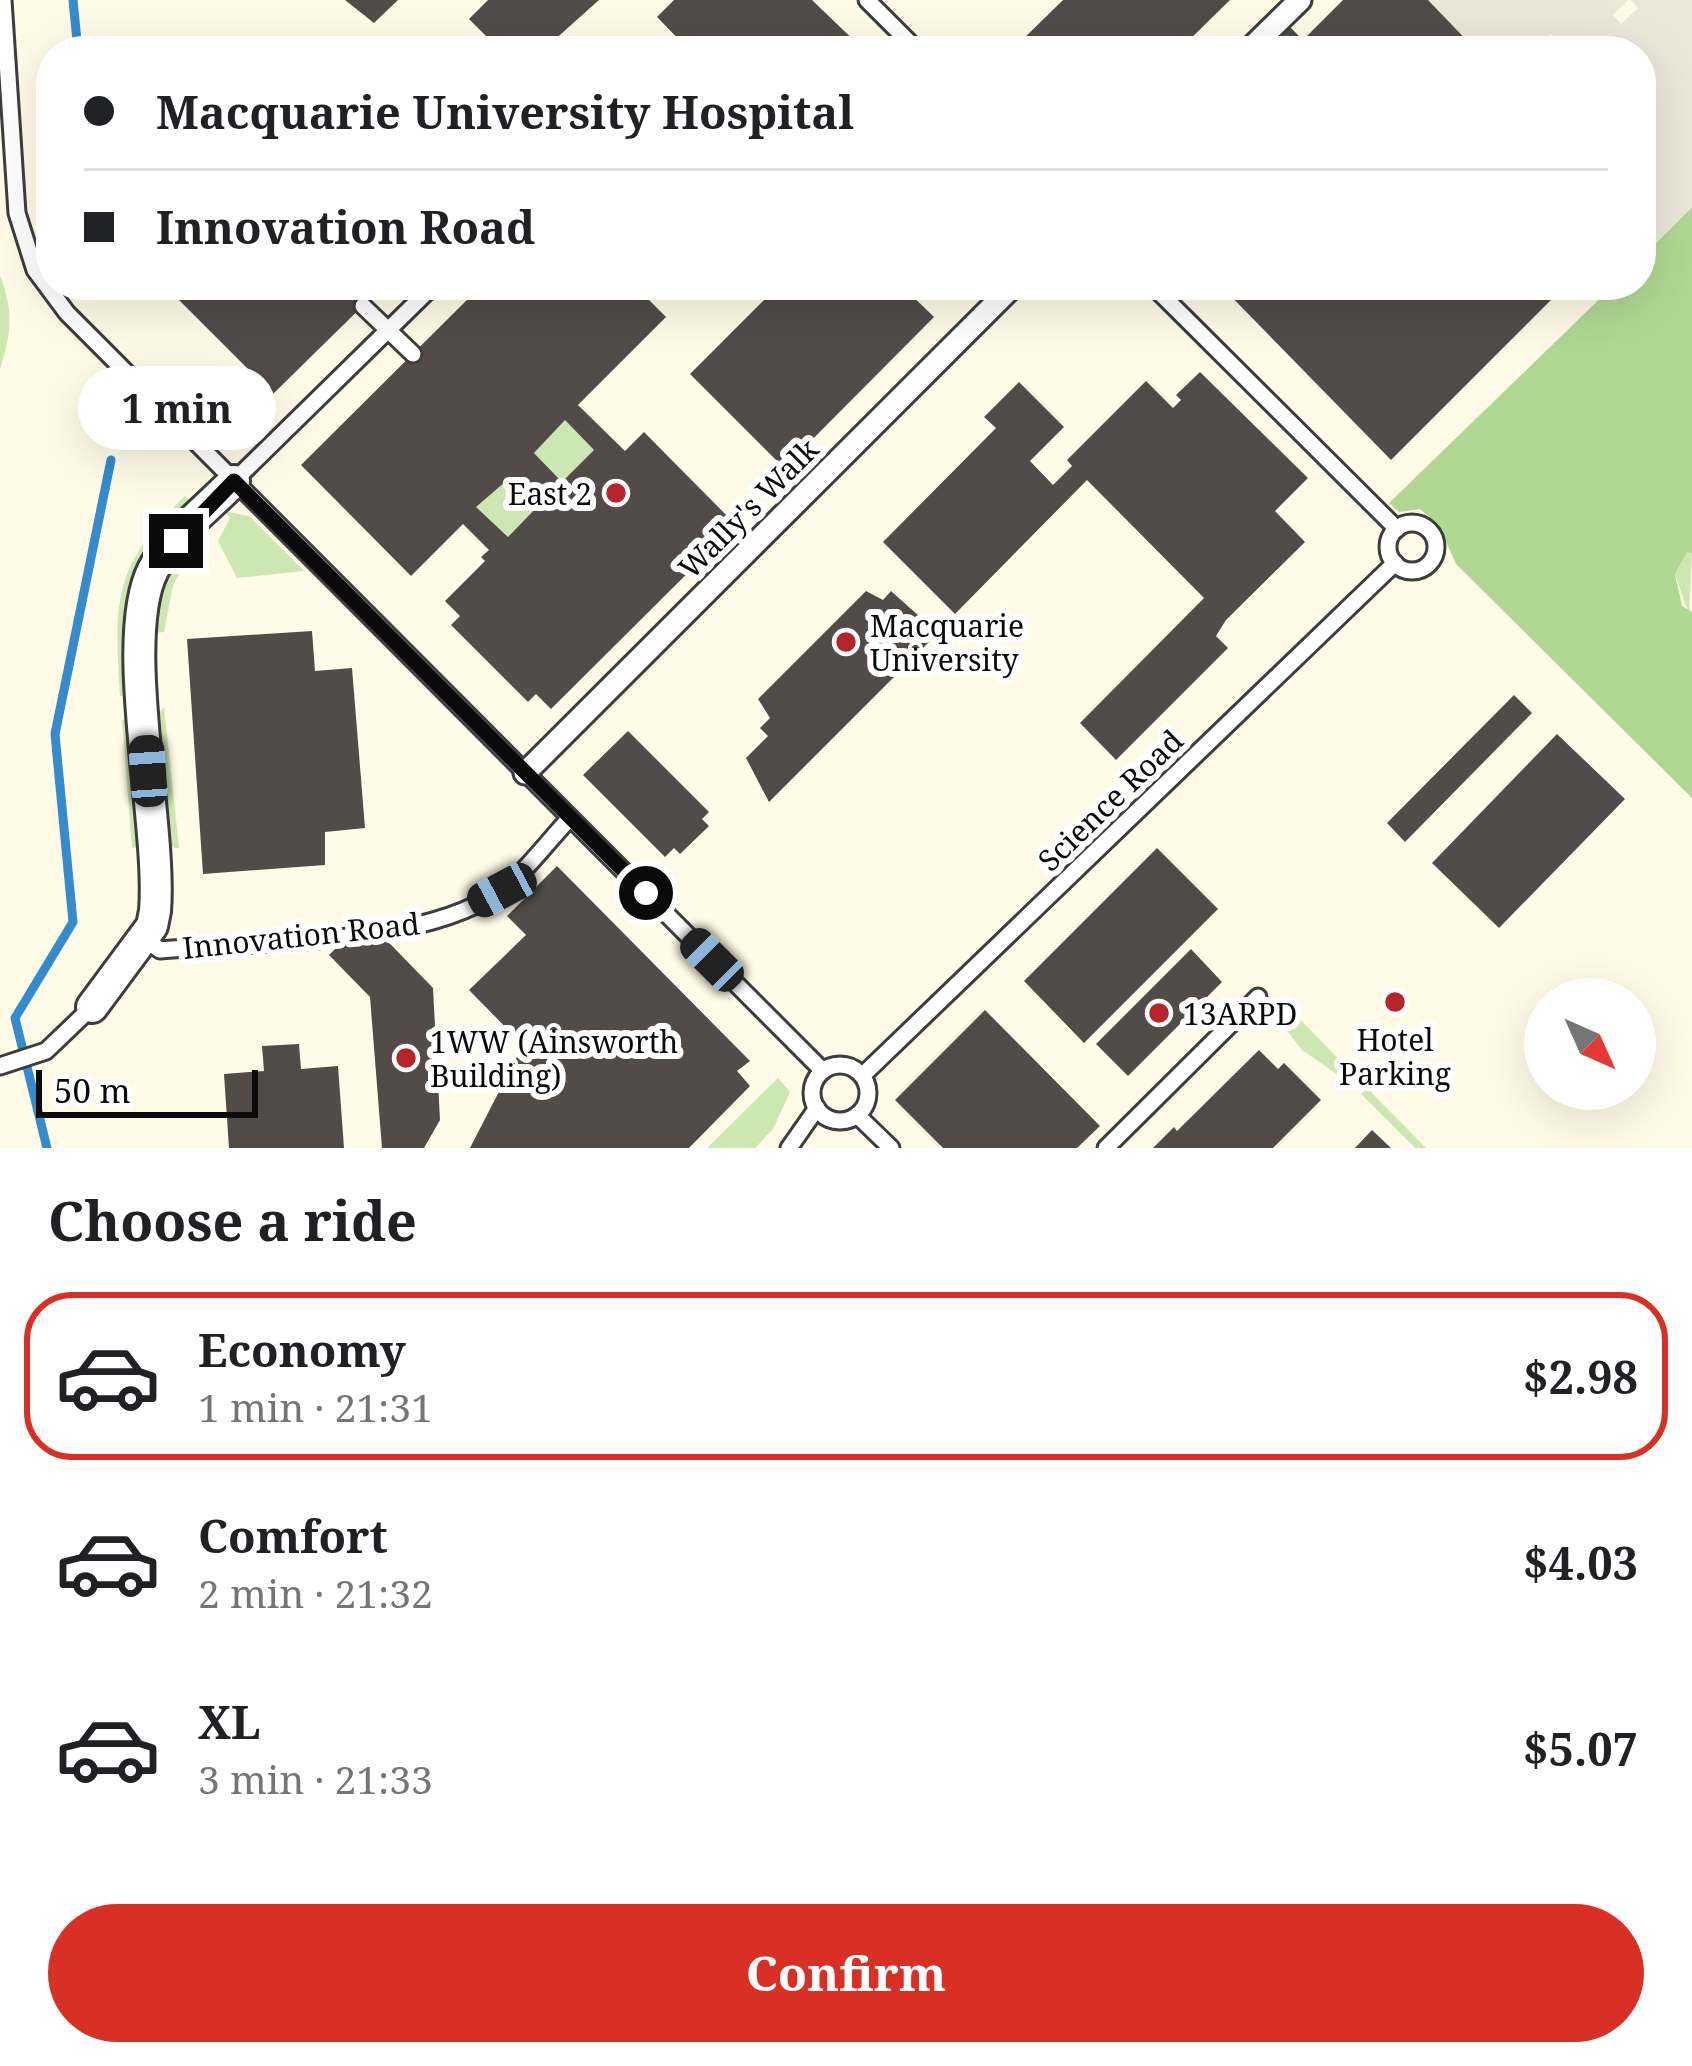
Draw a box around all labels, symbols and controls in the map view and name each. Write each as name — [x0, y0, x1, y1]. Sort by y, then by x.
text: Macquarie University Hospital — [156, 81, 854, 142]
text: Innovation Road — [156, 196, 535, 257]
callout: 1 min — [77, 367, 275, 451]
text: 1 min — [122, 381, 232, 434]
street label: Wally's Walk — [669, 429, 827, 587]
place label: East 2 — [508, 473, 592, 514]
marker: East 2 — [603, 480, 629, 506]
route end — [149, 514, 203, 568]
place label: Macquarie University — [870, 605, 1024, 680]
marker: Macquarie University — [833, 629, 859, 655]
street label: Science Road — [1029, 720, 1191, 880]
car — [128, 734, 168, 808]
car — [462, 857, 542, 923]
route start — [619, 866, 673, 920]
street label: Innovation Road — [180, 902, 422, 968]
car — [674, 922, 750, 998]
north arrow — [1524, 978, 1656, 1110]
map controls — [1524, 978, 1656, 1110]
marker: Hotel Parking — [1382, 989, 1408, 1015]
place label: 13ARPD — [1183, 993, 1297, 1034]
marker: 13ARPD — [1146, 1000, 1172, 1026]
place label: Hotel Parking — [1339, 1019, 1451, 1094]
place label: 1WW (Ainsworth Building) — [430, 1021, 678, 1096]
marker: 1WW (Ainsworth Building) — [393, 1045, 419, 1071]
scale bar — [36, 1064, 258, 1117]
text: 50 m — [54, 1068, 131, 1113]
text: Choose a ride — [48, 1183, 417, 1257]
text: Economy — [198, 1319, 406, 1380]
icon: car — [54, 1322, 162, 1430]
text: $2.98 — [1523, 1346, 1638, 1407]
text: 1 min · 21:31 — [198, 1380, 433, 1433]
text: Comfort — [198, 1505, 388, 1566]
icon: car — [54, 1508, 162, 1616]
text: $4.03 — [1523, 1532, 1638, 1593]
text: 2 min · 21:32 — [198, 1566, 433, 1619]
text: XL — [198, 1691, 260, 1752]
icon: car — [54, 1694, 162, 1802]
text: $5.07 — [1523, 1718, 1638, 1779]
text: 3 min · 21:33 — [198, 1752, 433, 1805]
button: Confirm — [48, 1904, 1644, 2042]

